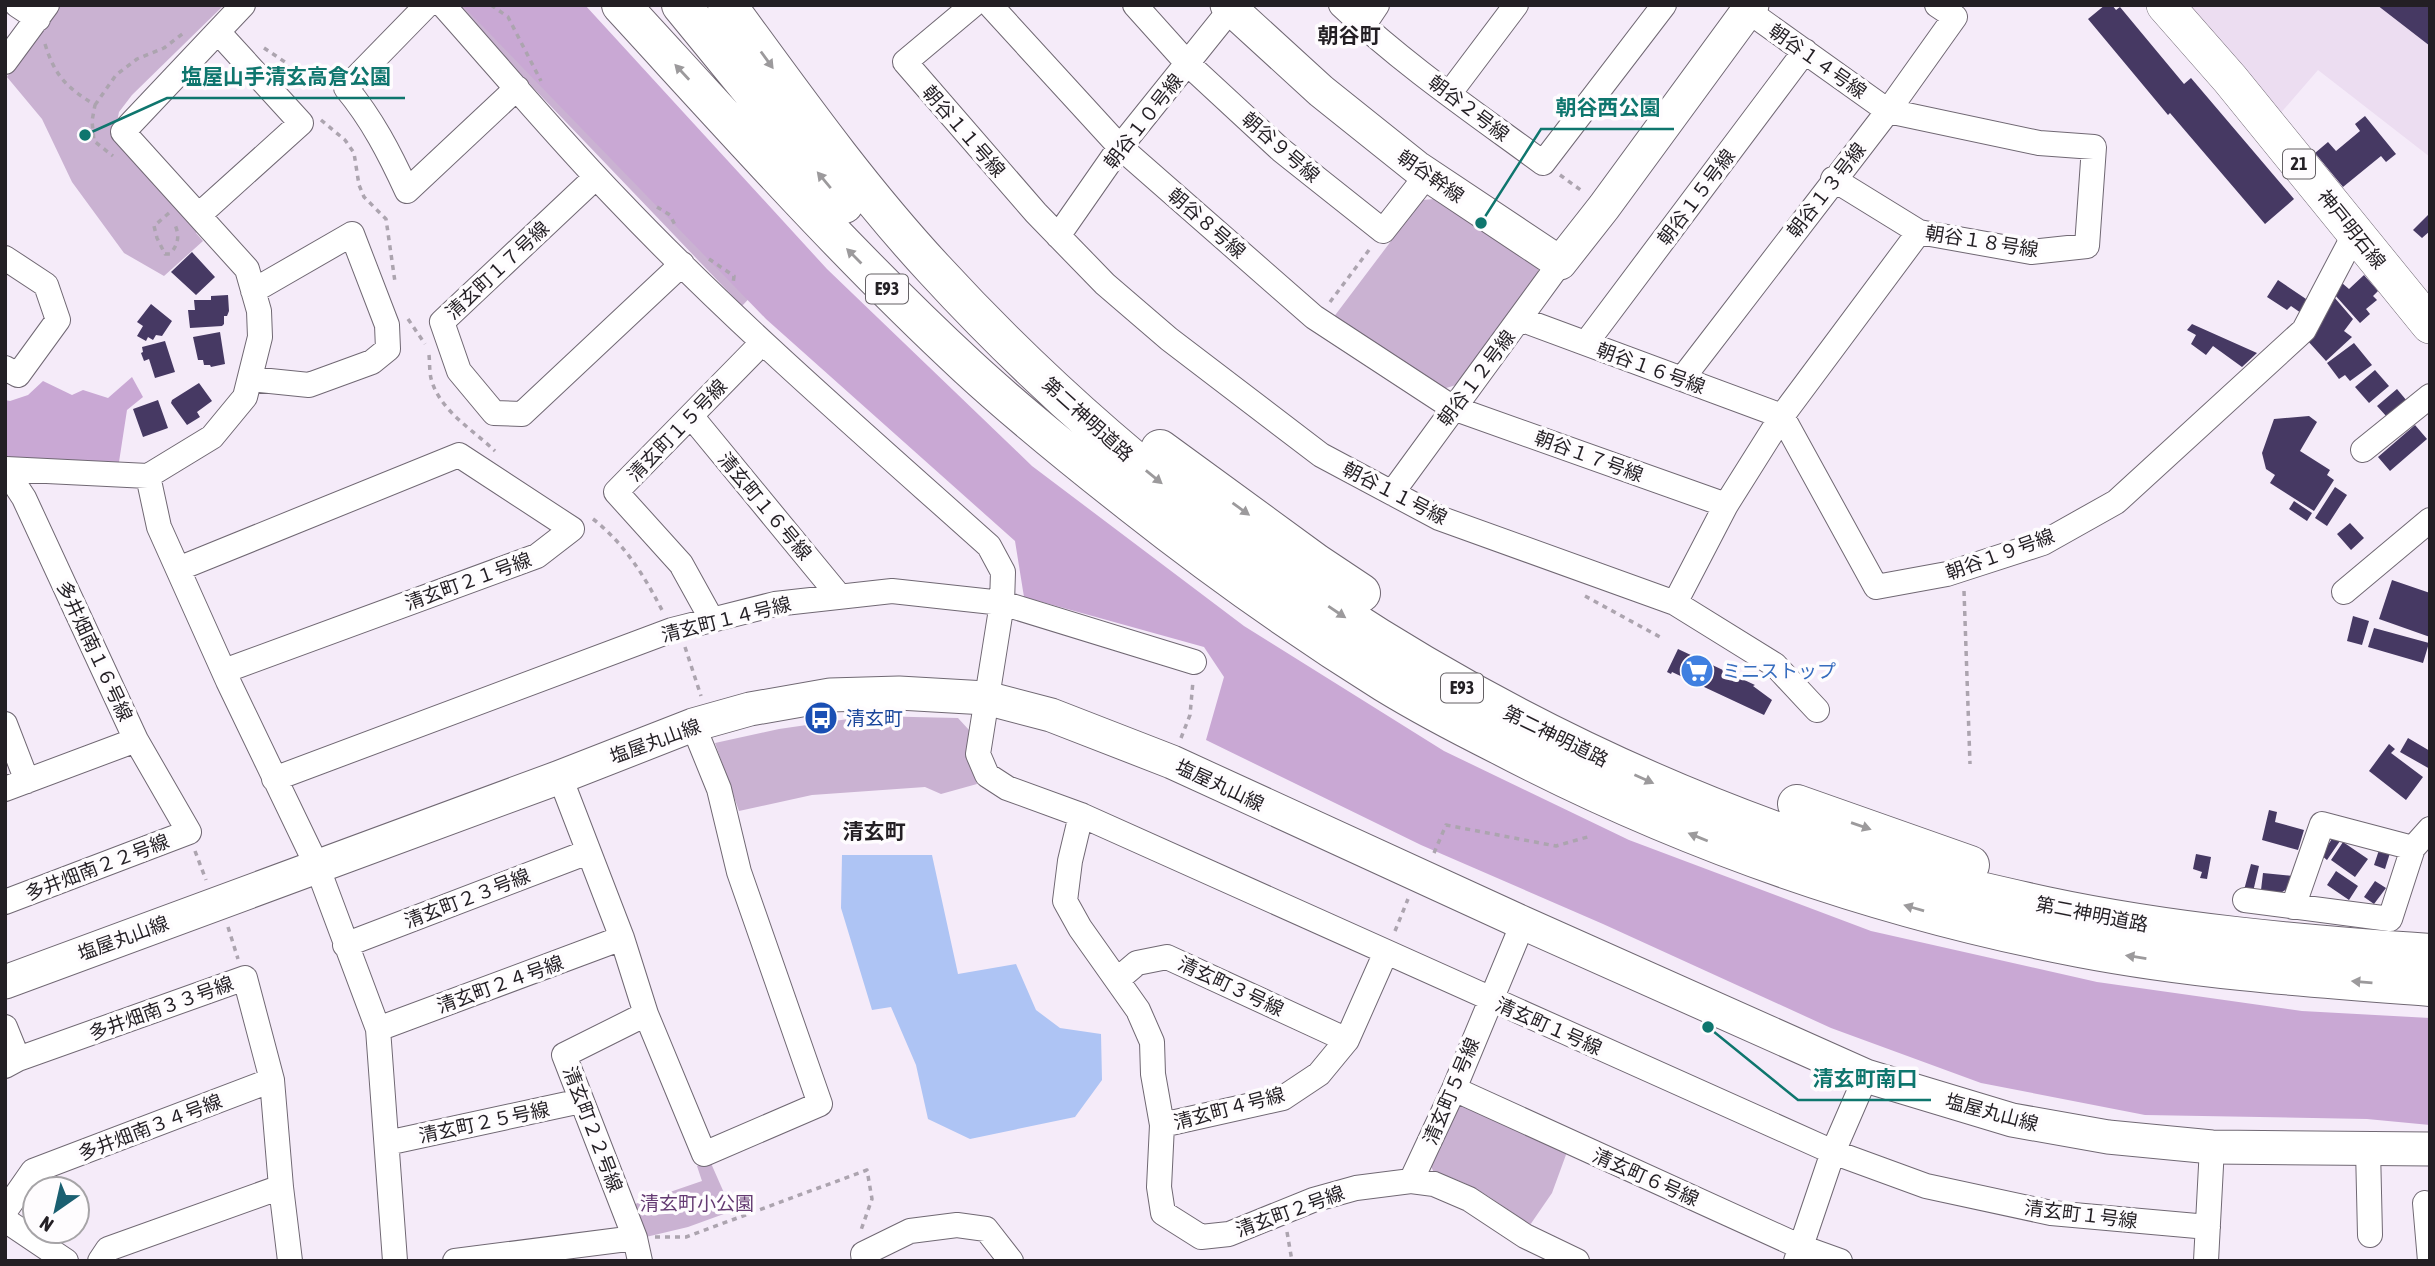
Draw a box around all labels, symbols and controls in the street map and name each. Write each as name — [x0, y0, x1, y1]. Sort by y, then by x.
street label: 朝谷１４号線 — [1765, 19, 1871, 103]
district label: 朝谷町 — [1318, 23, 1381, 47]
one-way arrow — [760, 51, 774, 69]
callout: 塩屋山手清玄高倉公園 — [167, 56, 405, 98]
text: 塩屋山手清玄高倉公園 — [181, 64, 391, 88]
one-way arrow — [674, 64, 690, 81]
street label: 朝谷１０号線 — [1099, 69, 1187, 173]
street label: 朝谷２号線 — [1424, 71, 1514, 145]
street label: 朝谷１１号線 — [918, 81, 1010, 181]
callout: 朝谷西公園 — [1541, 87, 1674, 129]
text: 朝谷西公園 — [1556, 95, 1661, 119]
street label: 朝谷９号線 — [1238, 108, 1324, 186]
street label: 朝谷１３号線 — [1782, 138, 1870, 242]
street label: 朝谷幹線 — [1394, 145, 1468, 207]
street label: 朝谷１５号線 — [1653, 145, 1739, 249]
road number: 21 — [2283, 149, 2315, 178]
one-way arrow — [817, 172, 832, 189]
street label: 朝谷８号線 — [1164, 184, 1250, 262]
street label: 神戸明石線 — [2314, 185, 2390, 273]
street label: 清玄町１７号線 — [441, 217, 553, 323]
street label: 朝谷１８号線 — [1924, 221, 2040, 261]
one-way arrow — [846, 248, 862, 264]
road number: E93 — [866, 274, 908, 304]
street label: 朝谷１２号線 — [1433, 326, 1519, 430]
street label: 朝谷１６号線 — [1594, 338, 1708, 398]
street label: 第二神明道路 — [1038, 373, 1138, 465]
street label: 清玄町１５号線 — [623, 375, 731, 485]
street label: 朝谷１７号線 — [1532, 426, 1646, 486]
street label: 清玄町１６号線 — [714, 448, 816, 564]
street label: 朝谷１１号線 — [1339, 457, 1451, 529]
one-way arrow — [1145, 469, 1163, 483]
one-way arrow — [1232, 502, 1250, 516]
street label: 朝谷１９号線 — [1943, 524, 2057, 584]
street label: 清玄町２１号線 — [402, 548, 534, 614]
street label: 多井畑南１６号線 — [53, 577, 137, 725]
street label: 清玄町１４号線 — [659, 592, 793, 646]
one-way arrow — [1328, 605, 1346, 619]
supermarket icon: ミニストップ — [1678, 652, 1716, 690]
place label: ミニストップ — [1722, 660, 1836, 682]
road number: E93 — [1441, 674, 1483, 702]
bus stop icon: 清玄町 — [802, 699, 840, 737]
street label: 第二神明道路 — [1500, 701, 1612, 771]
place label: 清玄町 — [846, 707, 903, 729]
street label: 塩屋丸山線 — [607, 714, 703, 768]
street label: 塩屋丸山線 — [1172, 755, 1268, 815]
one-way arrow — [1634, 773, 1654, 785]
district label: 清玄町 — [843, 819, 906, 843]
one-way arrow — [1851, 821, 1872, 832]
street label: 多井畑南２２号線 — [22, 829, 172, 905]
one-way arrow — [1687, 831, 1708, 842]
street label: 清玄町２３号線 — [401, 864, 533, 932]
street label: 第二神明道路 — [2034, 892, 2150, 936]
one-way arrow — [1903, 903, 1924, 913]
street label: 塩屋丸山線 — [75, 911, 171, 965]
street label: 清玄町２４号線 — [434, 951, 566, 1017]
one-way arrow — [2125, 951, 2147, 962]
street label: 清玄町３号線 — [1175, 952, 1287, 1020]
street label: 多井畑南３３号線 — [86, 972, 236, 1044]
one-way arrow — [2351, 976, 2373, 987]
street label: 清玄町１号線 — [1492, 993, 1606, 1059]
street label: 清玄町５号線 — [1419, 1034, 1483, 1148]
callout: 清玄町南口 — [1798, 1058, 1931, 1100]
street label: 清玄町２２号線 — [559, 1063, 627, 1195]
text: 清玄町南口 — [1813, 1066, 1918, 1090]
street label: 清玄町４号線 — [1171, 1083, 1287, 1133]
street label: 多井畑南３４号線 — [75, 1089, 225, 1165]
street label: 塩屋丸山線 — [1943, 1089, 2041, 1135]
street label: 清玄町２５号線 — [417, 1097, 551, 1147]
street label: 清玄町６号線 — [1589, 1144, 1703, 1210]
north arrow — [21, 1175, 91, 1245]
street label: 清玄町２号線 — [1233, 1181, 1347, 1241]
park label: 清玄町小公園 — [640, 1192, 754, 1214]
street label: 清玄町１号線 — [2023, 1196, 2139, 1232]
text: N — [36, 1212, 57, 1236]

